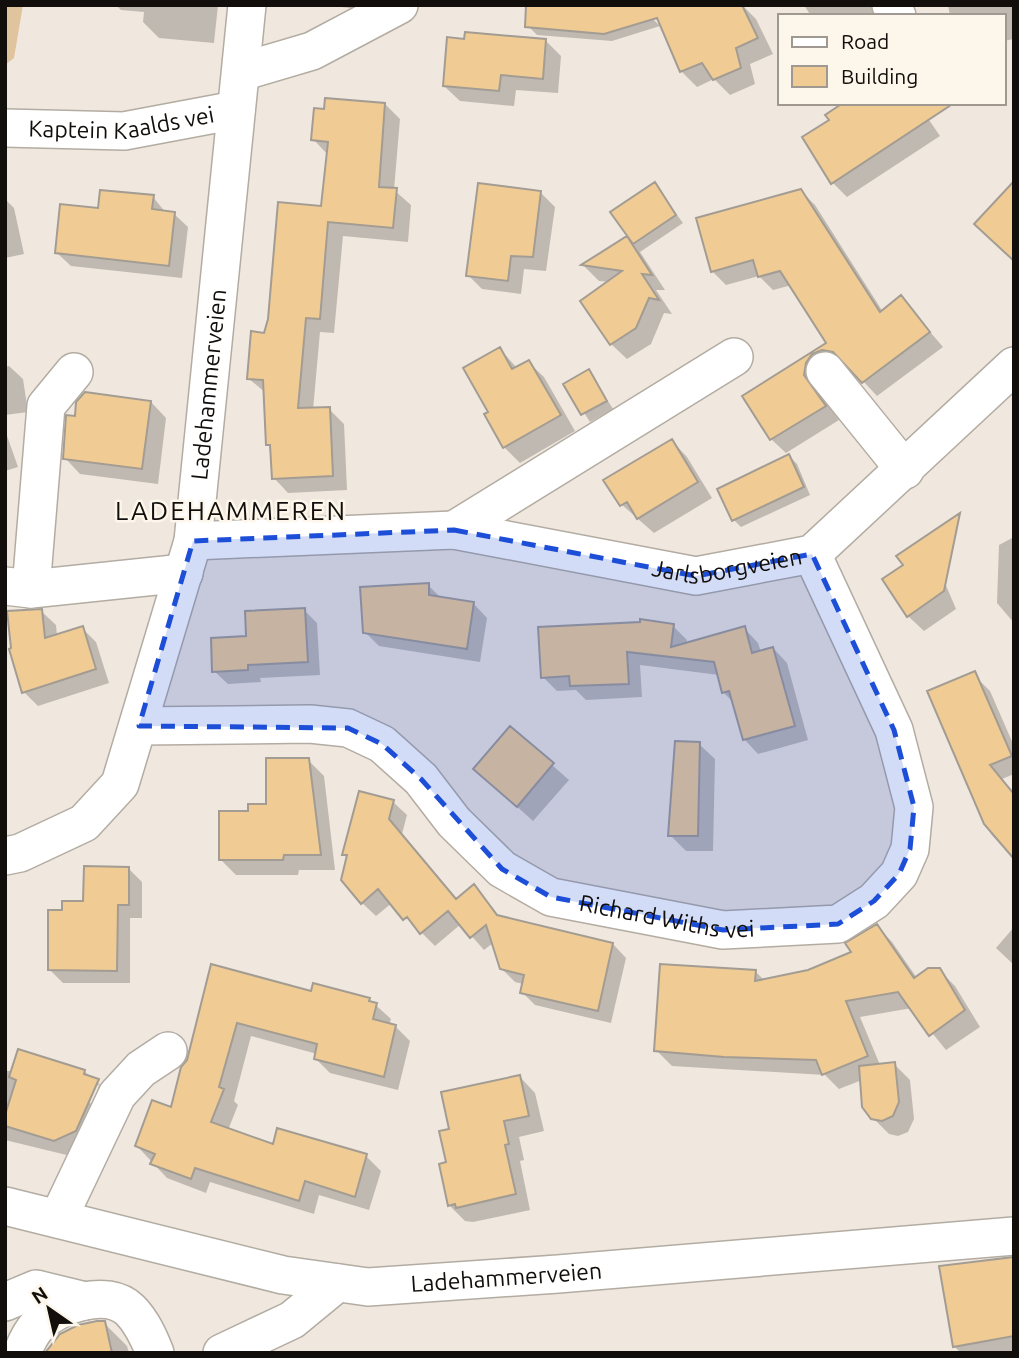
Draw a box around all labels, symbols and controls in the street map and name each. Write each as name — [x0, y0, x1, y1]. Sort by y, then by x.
legend — [778, 14, 1005, 105]
text: Road — [841, 29, 889, 53]
text: Building — [841, 64, 918, 88]
street label: Kaptein Kaalds vei — [28, 101, 216, 143]
street label: Ladehammerveien — [186, 288, 230, 481]
district label: LADEHAMMEREN — [115, 496, 347, 525]
street label: Jarlsborgveien — [650, 543, 804, 588]
street label: Richard Withs vei — [578, 890, 755, 942]
street label: Ladehammerveien — [410, 1257, 603, 1296]
north arrow — [14, 1274, 84, 1344]
text: N — [27, 1282, 52, 1308]

